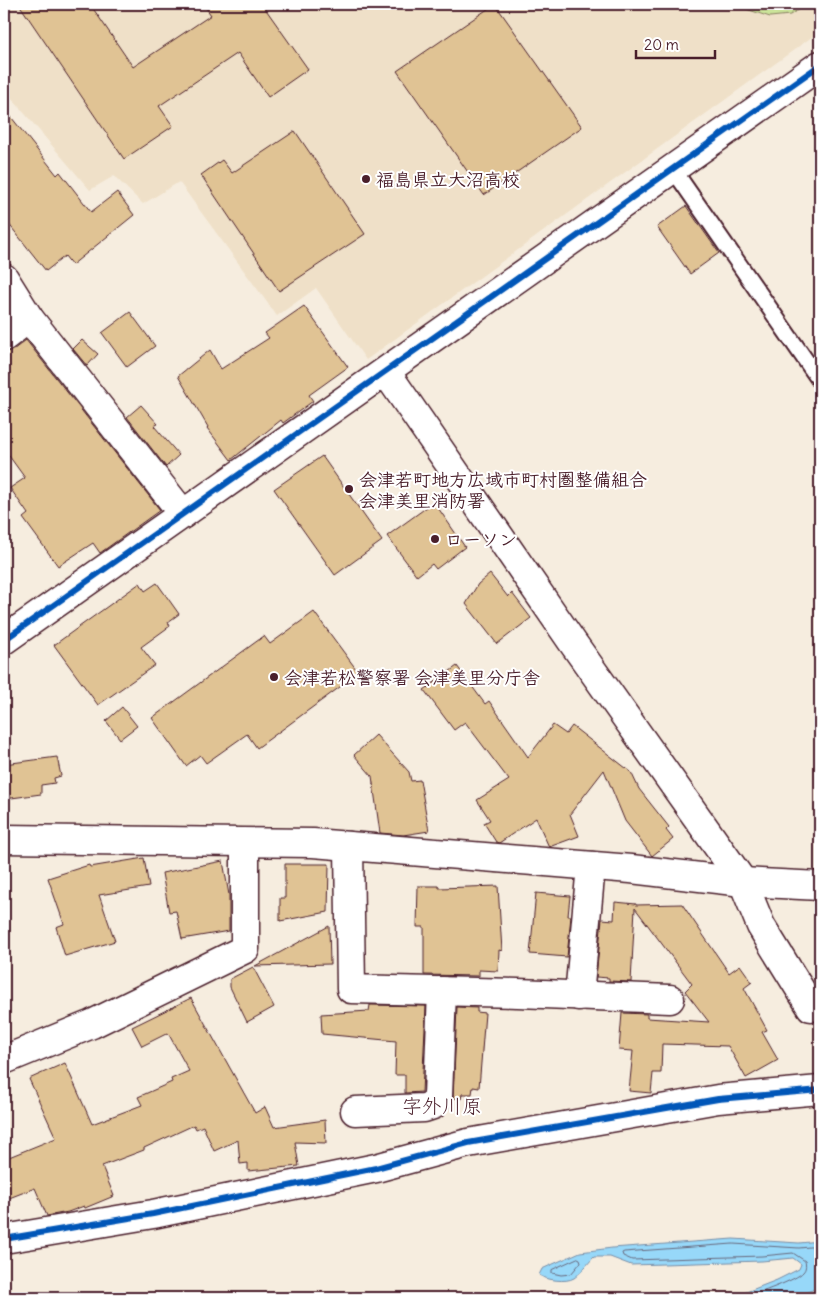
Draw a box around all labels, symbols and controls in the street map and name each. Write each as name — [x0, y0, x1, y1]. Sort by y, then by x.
scale bar — [636, 28, 715, 60]
text: 20 m — [644, 35, 679, 54]
place label: 福島県立大沼高校 — [376, 168, 520, 191]
marker: 福島県立大沼高校 — [360, 173, 372, 185]
place label: 会津若町地方広域市町村圏整備組合 会津美里消防署 — [359, 468, 647, 512]
marker: 会津若町地方広域市町村圏整備組合 会津美里消防署 — [343, 483, 355, 495]
place label: ローソン — [445, 528, 517, 551]
marker: ローソン — [429, 533, 441, 545]
place label: 会津若松警察署 会津美里分庁舎 — [284, 666, 540, 689]
marker: 会津若松警察署 会津美里分庁舎 — [268, 671, 280, 683]
district label: 字外川原 — [402, 1093, 482, 1118]

